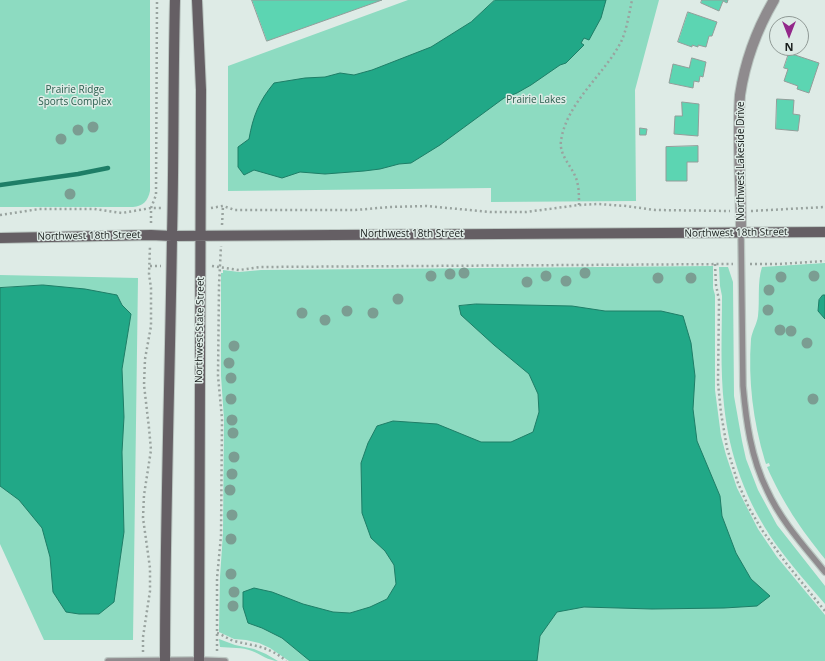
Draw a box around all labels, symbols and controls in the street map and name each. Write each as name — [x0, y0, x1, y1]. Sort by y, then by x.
north arrow — [769, 16, 809, 56]
text: N — [785, 40, 793, 55]
park label: Prairie Ridge Sports Complex — [38, 84, 112, 108]
park label: Prairie Lakes — [506, 94, 566, 106]
street label: Northwest Lakeside Drive — [735, 101, 747, 221]
street label: Northwest 18th Street — [684, 226, 788, 240]
street label: Northwest 18th Street — [360, 228, 464, 240]
street label: Northwest 18th Street — [37, 229, 141, 243]
street label: Northwest State Street — [193, 277, 207, 383]

